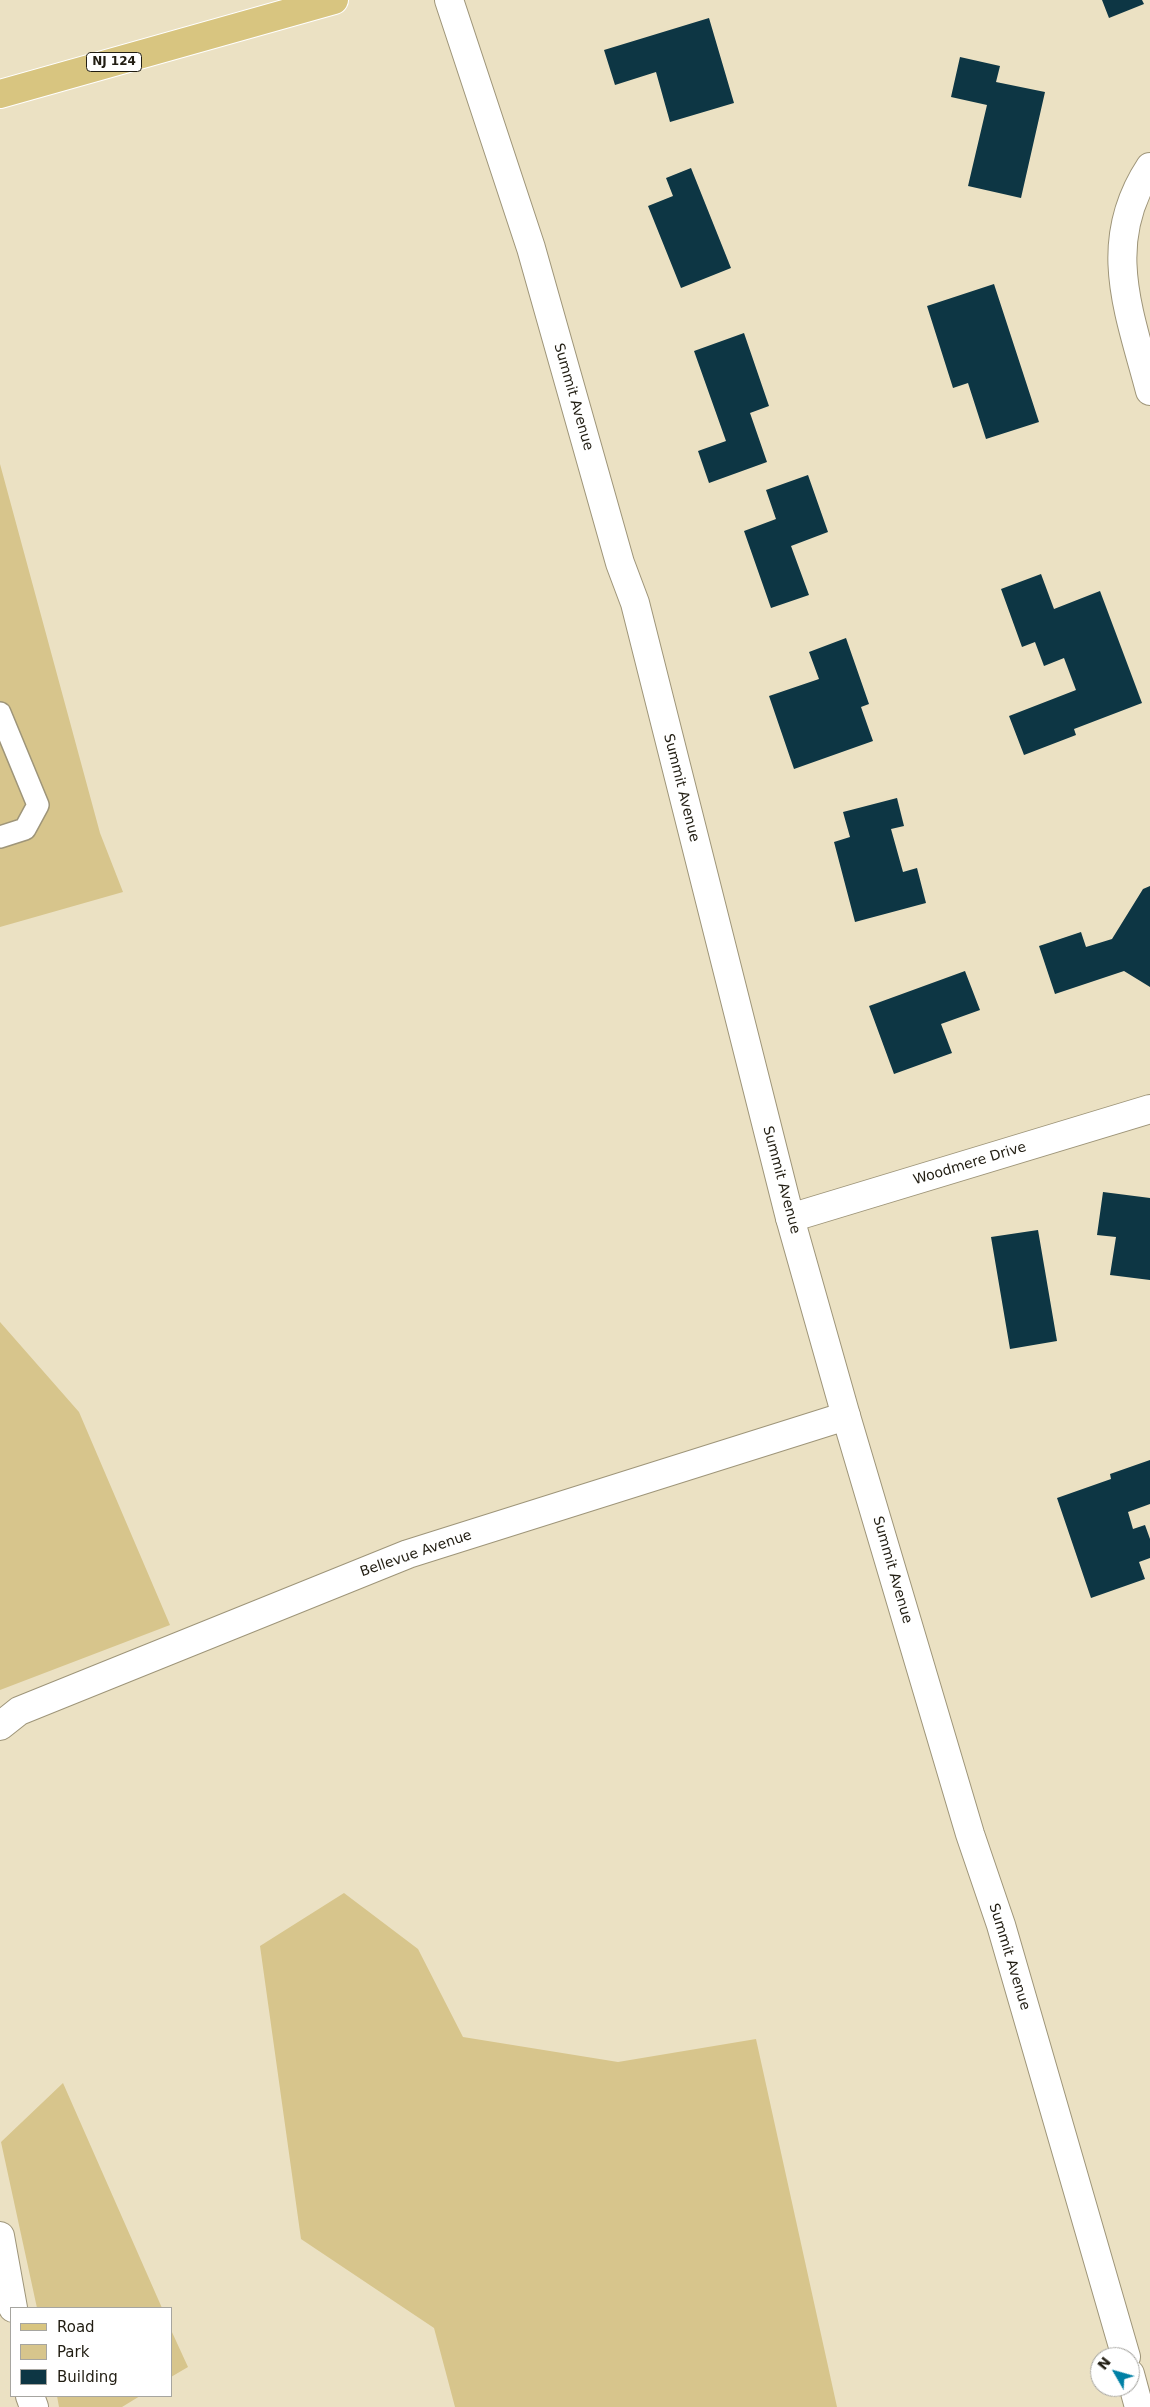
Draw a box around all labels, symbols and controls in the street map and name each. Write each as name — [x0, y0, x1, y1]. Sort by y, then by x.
road number: NJ 124 — [86, 52, 142, 72]
street label: Summit Avenue — [550, 341, 596, 453]
street label: Summit Avenue — [659, 732, 703, 844]
street label: Summit Avenue — [759, 1124, 803, 1236]
street label: Woodmere Drive — [912, 1139, 1028, 1189]
street label: Summit Avenue — [869, 1514, 915, 1626]
street label: Bellevue Avenue — [358, 1527, 474, 1581]
street label: Summit Avenue — [985, 1902, 1033, 2012]
legend — [10, 2307, 172, 2397]
text: Road — [57, 2318, 95, 2336]
text: Park — [57, 2343, 89, 2361]
north arrow — [1090, 2347, 1140, 2397]
text: N — [1094, 2354, 1114, 2373]
text: Building — [57, 2368, 118, 2386]

